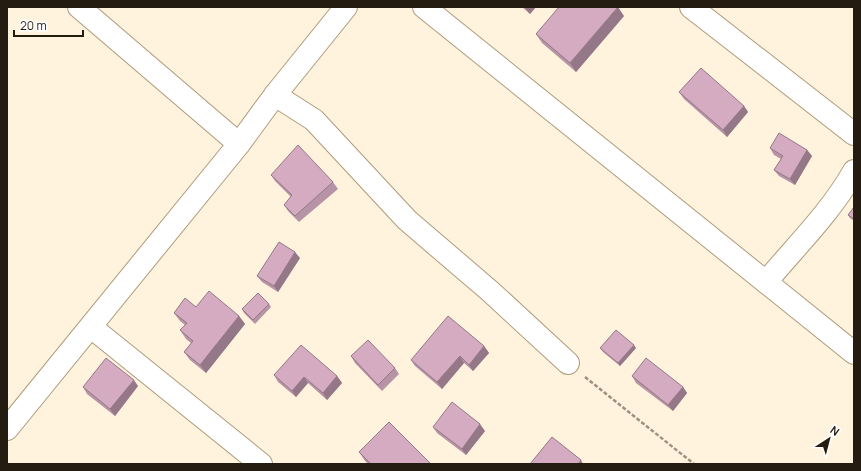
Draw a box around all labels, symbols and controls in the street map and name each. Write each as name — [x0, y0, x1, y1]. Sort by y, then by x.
scale bar — [14, 12, 83, 38]
text: 20 m — [20, 17, 47, 34]
north arrow — [809, 419, 849, 459]
text: N — [828, 422, 843, 439]

